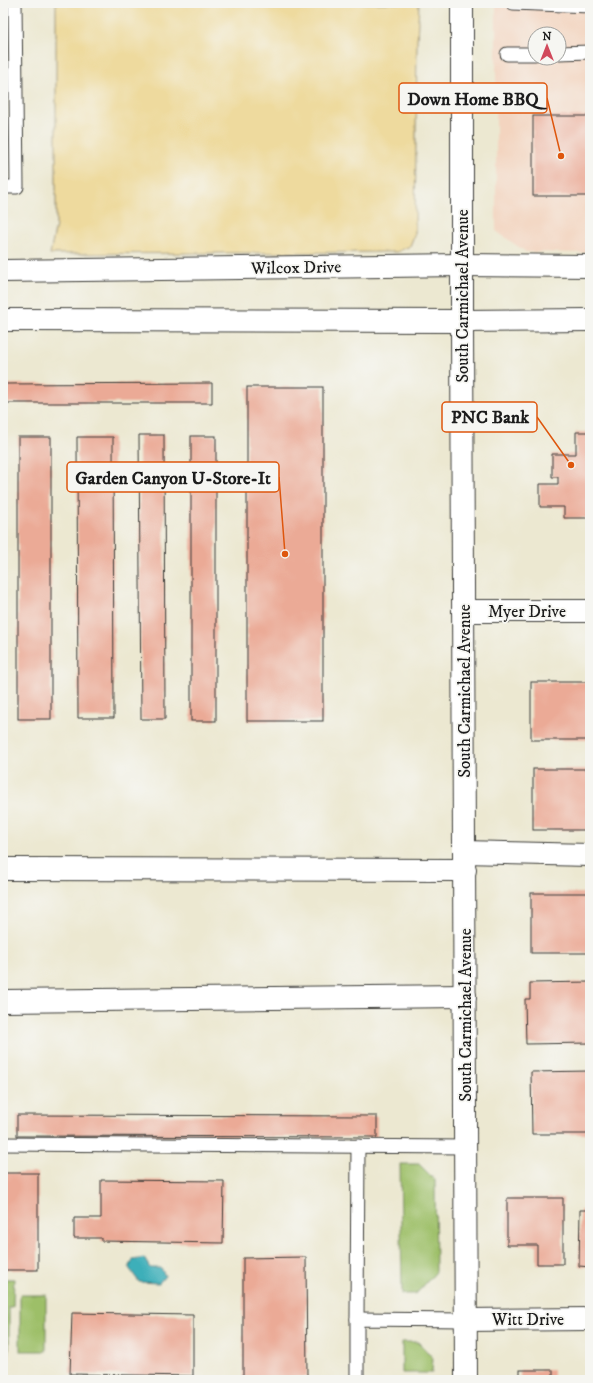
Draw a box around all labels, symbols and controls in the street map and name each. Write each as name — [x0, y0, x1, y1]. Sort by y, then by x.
north arrow — [527, 26, 567, 66]
text: N — [542, 30, 552, 44]
callout: Down Home BBQ — [399, 83, 547, 113]
text: Down Home BBQ — [407, 89, 547, 111]
street label: South Carmichael Avenue — [452, 209, 474, 383]
street label: Wilcox Drive — [250, 256, 341, 280]
callout: PNC Bank — [442, 402, 537, 432]
text: PNC Bank — [451, 407, 530, 429]
callout: Garden Canyon U-Store-It — [67, 462, 279, 492]
text: Garden Canyon U-Store-It — [75, 468, 271, 490]
street label: Myer Drive — [488, 601, 566, 623]
street label: South Carmichael Avenue — [454, 604, 476, 778]
street label: South Carmichael Avenue — [455, 928, 477, 1102]
street label: Witt Drive — [491, 1309, 564, 1331]

